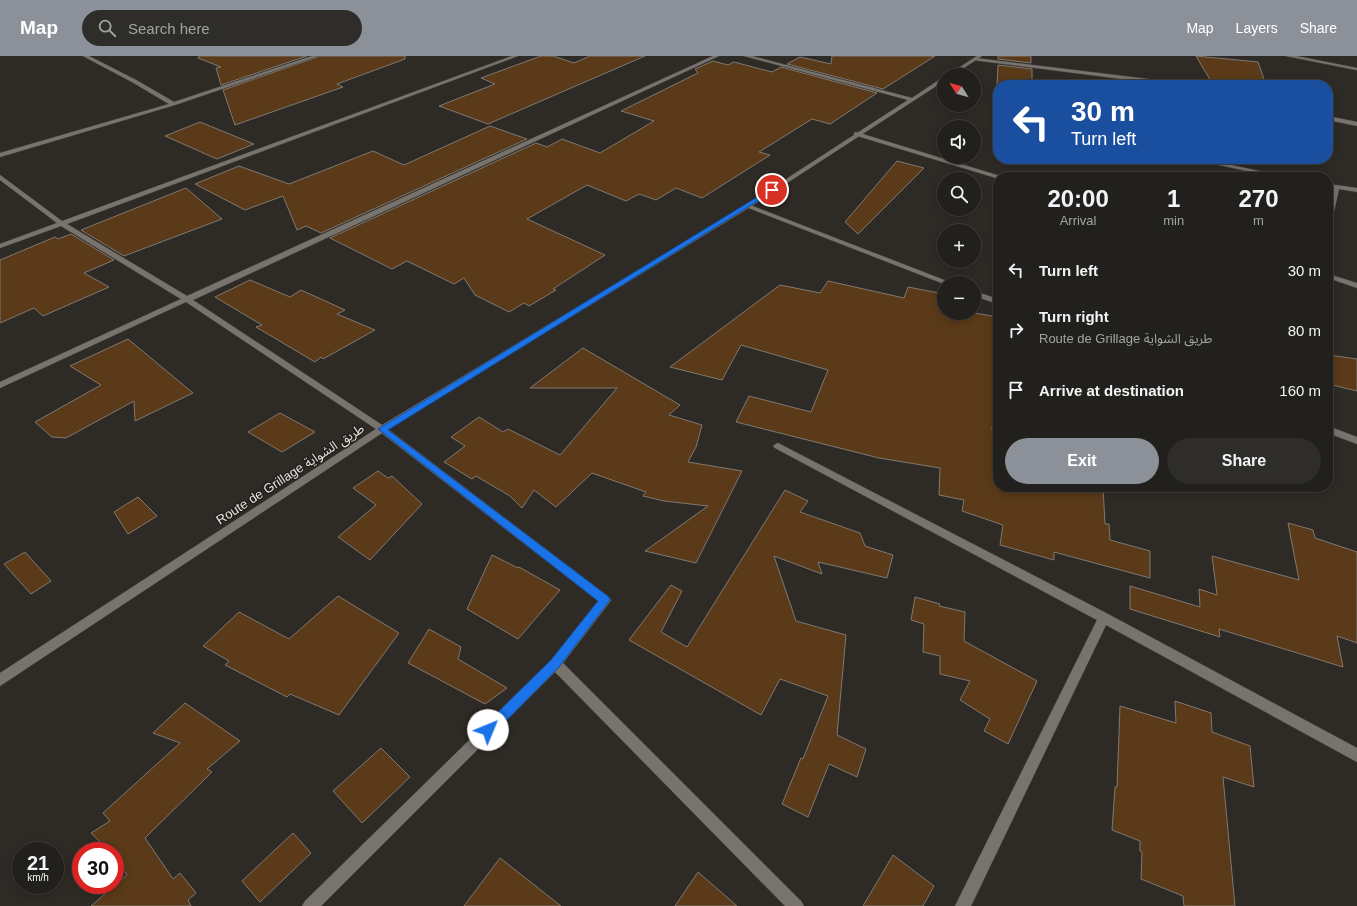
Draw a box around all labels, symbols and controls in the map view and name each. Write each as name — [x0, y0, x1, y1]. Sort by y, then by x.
search box — [82, 10, 362, 46]
text: Map — [20, 17, 58, 38]
icon: search — [96, 17, 118, 39]
text: Search here — [128, 20, 210, 37]
text: Map — [1186, 20, 1214, 36]
text: Layers — [1236, 20, 1278, 36]
text: Share — [1300, 20, 1337, 36]
north arrow — [937, 68, 981, 112]
map controls — [937, 68, 981, 320]
icon: left — [1005, 96, 1057, 148]
text: 30 m — [1071, 96, 1135, 127]
button: sound — [937, 120, 981, 164]
text: Turn left — [1071, 129, 1136, 149]
button: search — [937, 172, 981, 216]
pin — [755, 173, 789, 207]
icon: arrive — [761, 179, 783, 201]
text: 20:00 — [1047, 185, 1109, 212]
text: 1 — [1167, 185, 1180, 212]
text: 270 — [1239, 185, 1279, 212]
text: Arrival — [1060, 213, 1097, 228]
text: min — [1163, 213, 1184, 228]
text: m — [1253, 213, 1264, 228]
button: + — [937, 224, 981, 268]
icon: left — [1005, 259, 1027, 281]
text: Turn left — [1039, 262, 1098, 279]
text: 30 m — [1288, 262, 1321, 279]
button: − — [937, 276, 981, 320]
text: Turn right — [1039, 308, 1109, 325]
icon: right — [1005, 319, 1027, 341]
text: 80 m — [1288, 322, 1321, 339]
text: Route de Grillage طريق الشواية — [1039, 331, 1212, 346]
icon: arrive — [1005, 379, 1027, 401]
text: Arrive at destination — [1039, 382, 1184, 399]
text: 160 m — [1279, 382, 1321, 399]
street label: Route de Grillage طريق الشواية — [213, 420, 367, 528]
button: Exit — [1005, 438, 1159, 484]
button: Share — [1167, 438, 1321, 484]
position arrow — [467, 709, 509, 751]
speed limit sign: 30 — [72, 842, 124, 894]
text: 21 — [27, 852, 49, 874]
text: km/h — [27, 872, 49, 883]

